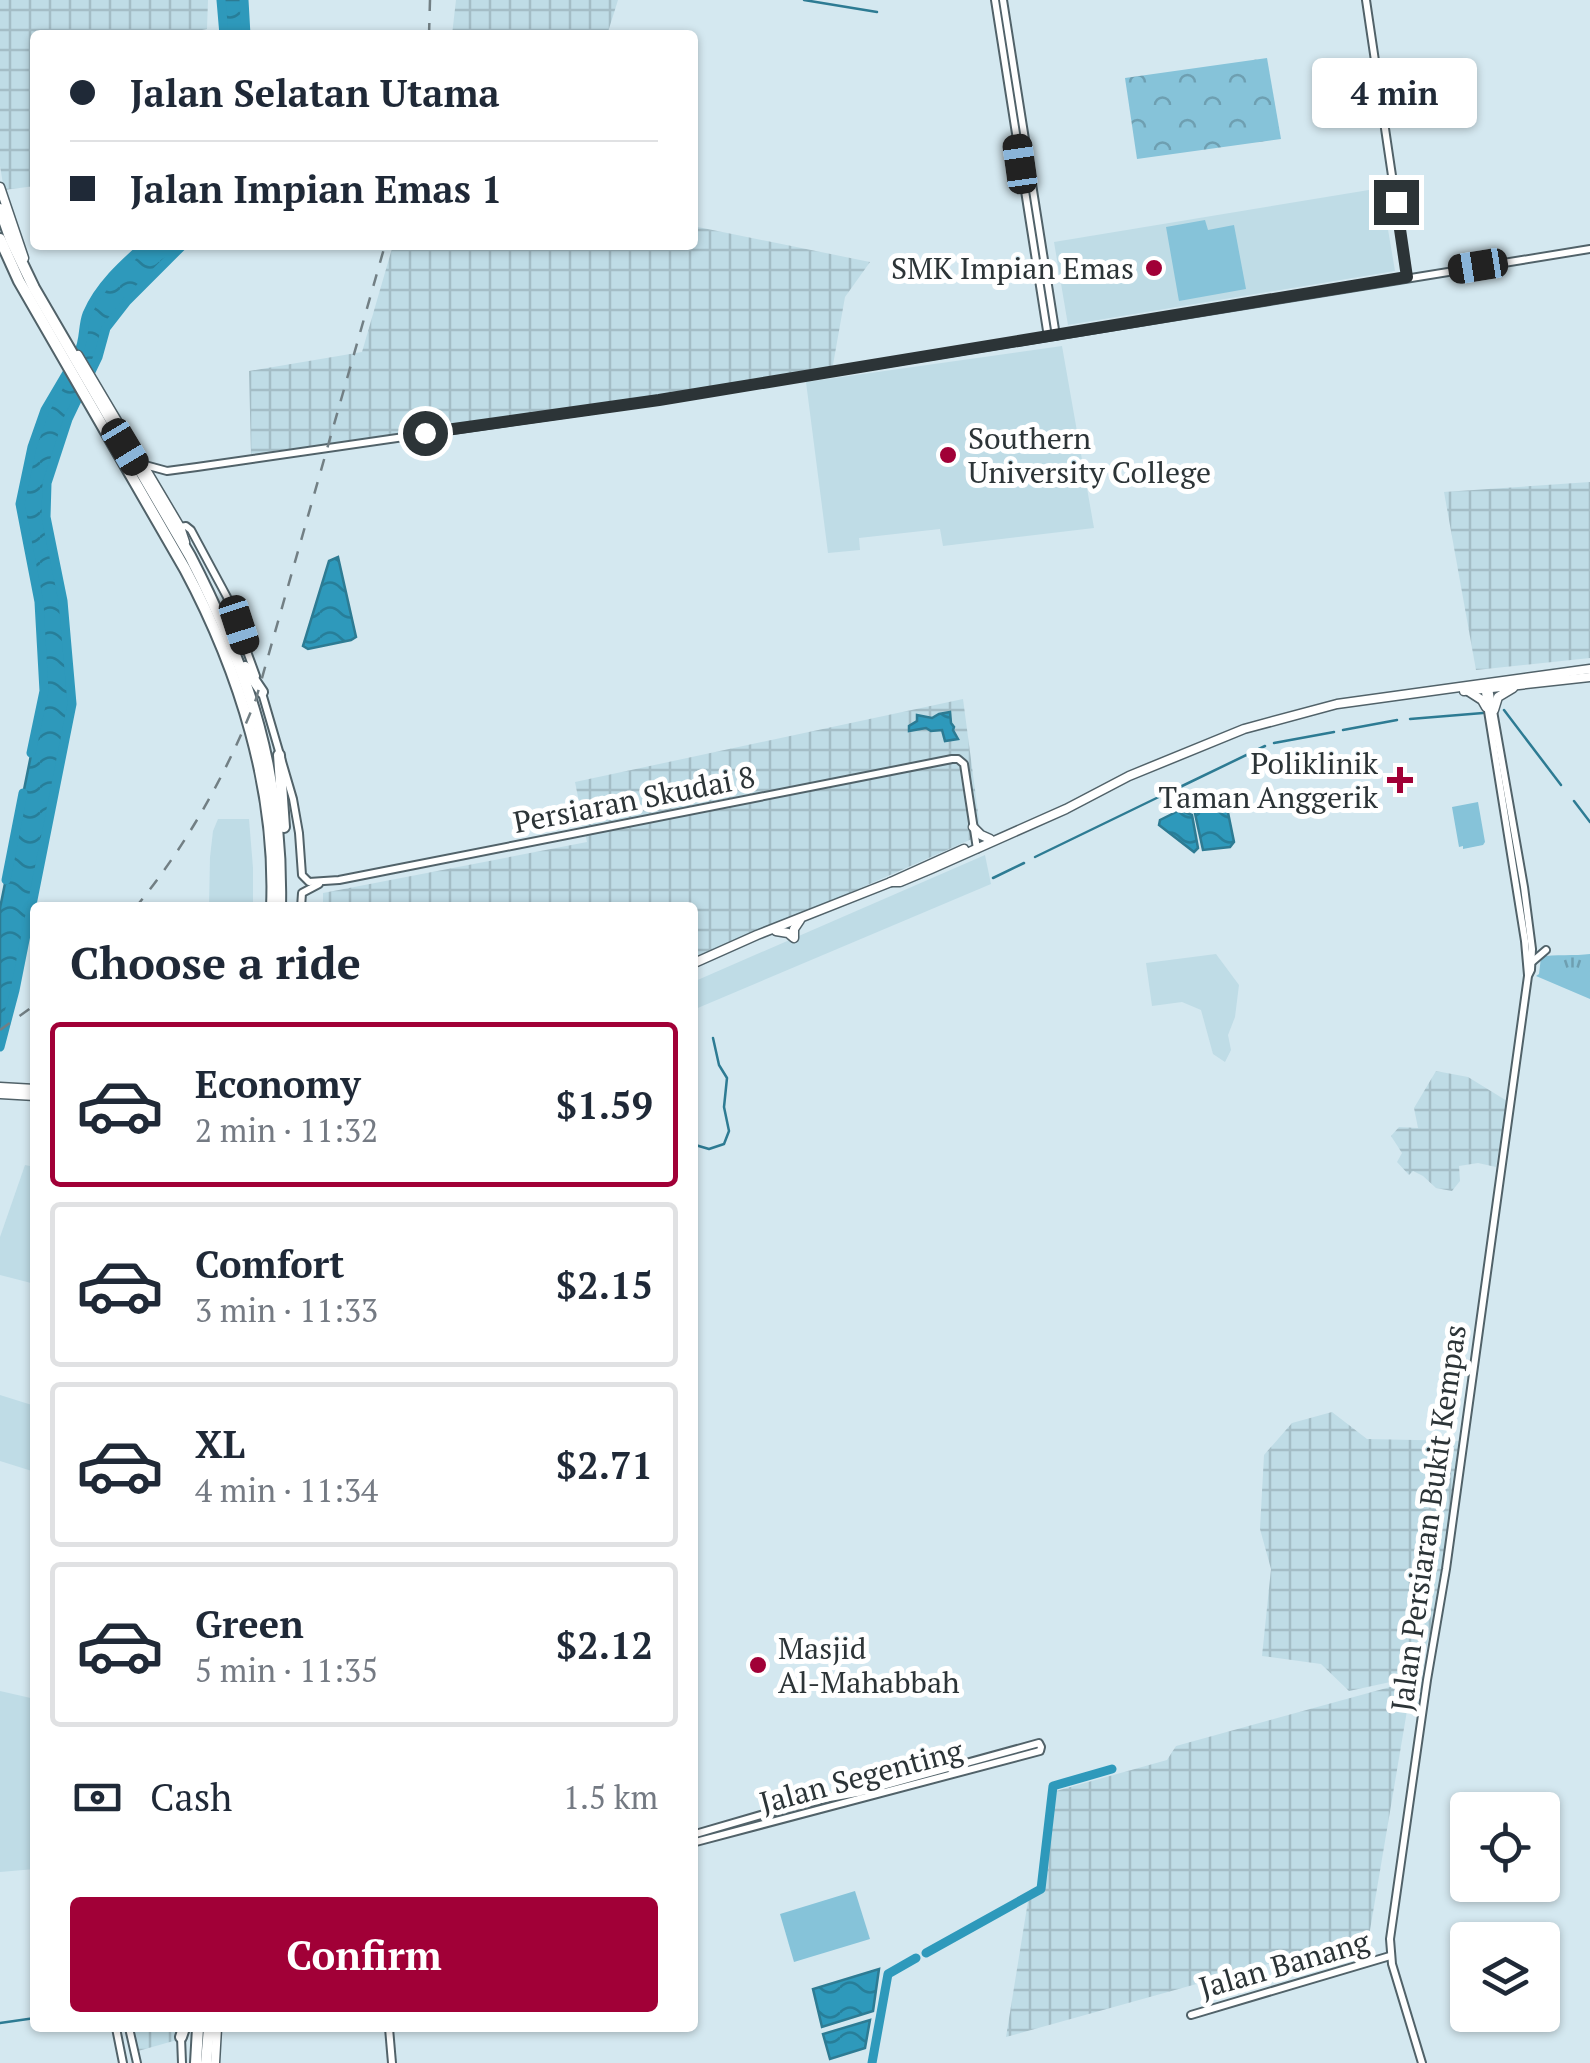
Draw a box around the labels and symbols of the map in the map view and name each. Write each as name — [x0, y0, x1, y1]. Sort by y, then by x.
callout: 4 min — [1314, 57, 1478, 127]
car — [1001, 132, 1039, 196]
route end — [1374, 180, 1419, 225]
car — [1446, 246, 1510, 286]
place label: SMK Impian Emas — [891, 248, 1134, 288]
marker: SMK Impian Emas — [1143, 257, 1165, 279]
route start — [403, 411, 448, 456]
car — [97, 414, 153, 480]
place label: Southern University College — [968, 418, 1211, 492]
marker: Southern University College — [937, 444, 959, 466]
car — [215, 592, 263, 658]
place label: Poliklinik Taman Anggerik — [1159, 743, 1379, 817]
street label: Persiaran Skudai 8 — [510, 756, 758, 842]
marker: Poliklinik Taman Anggerik — [1387, 767, 1413, 793]
street label: Jalan Persiaran Bukit Kempas — [1381, 1322, 1475, 1714]
place label: Masjid Al-Mahabbah — [778, 1628, 960, 1702]
marker: Masjid Al-Mahabbah — [747, 1654, 769, 1676]
street label: Jalan Segenting — [755, 1729, 968, 1822]
street label: Jalan Banang — [1194, 1920, 1375, 2007]

